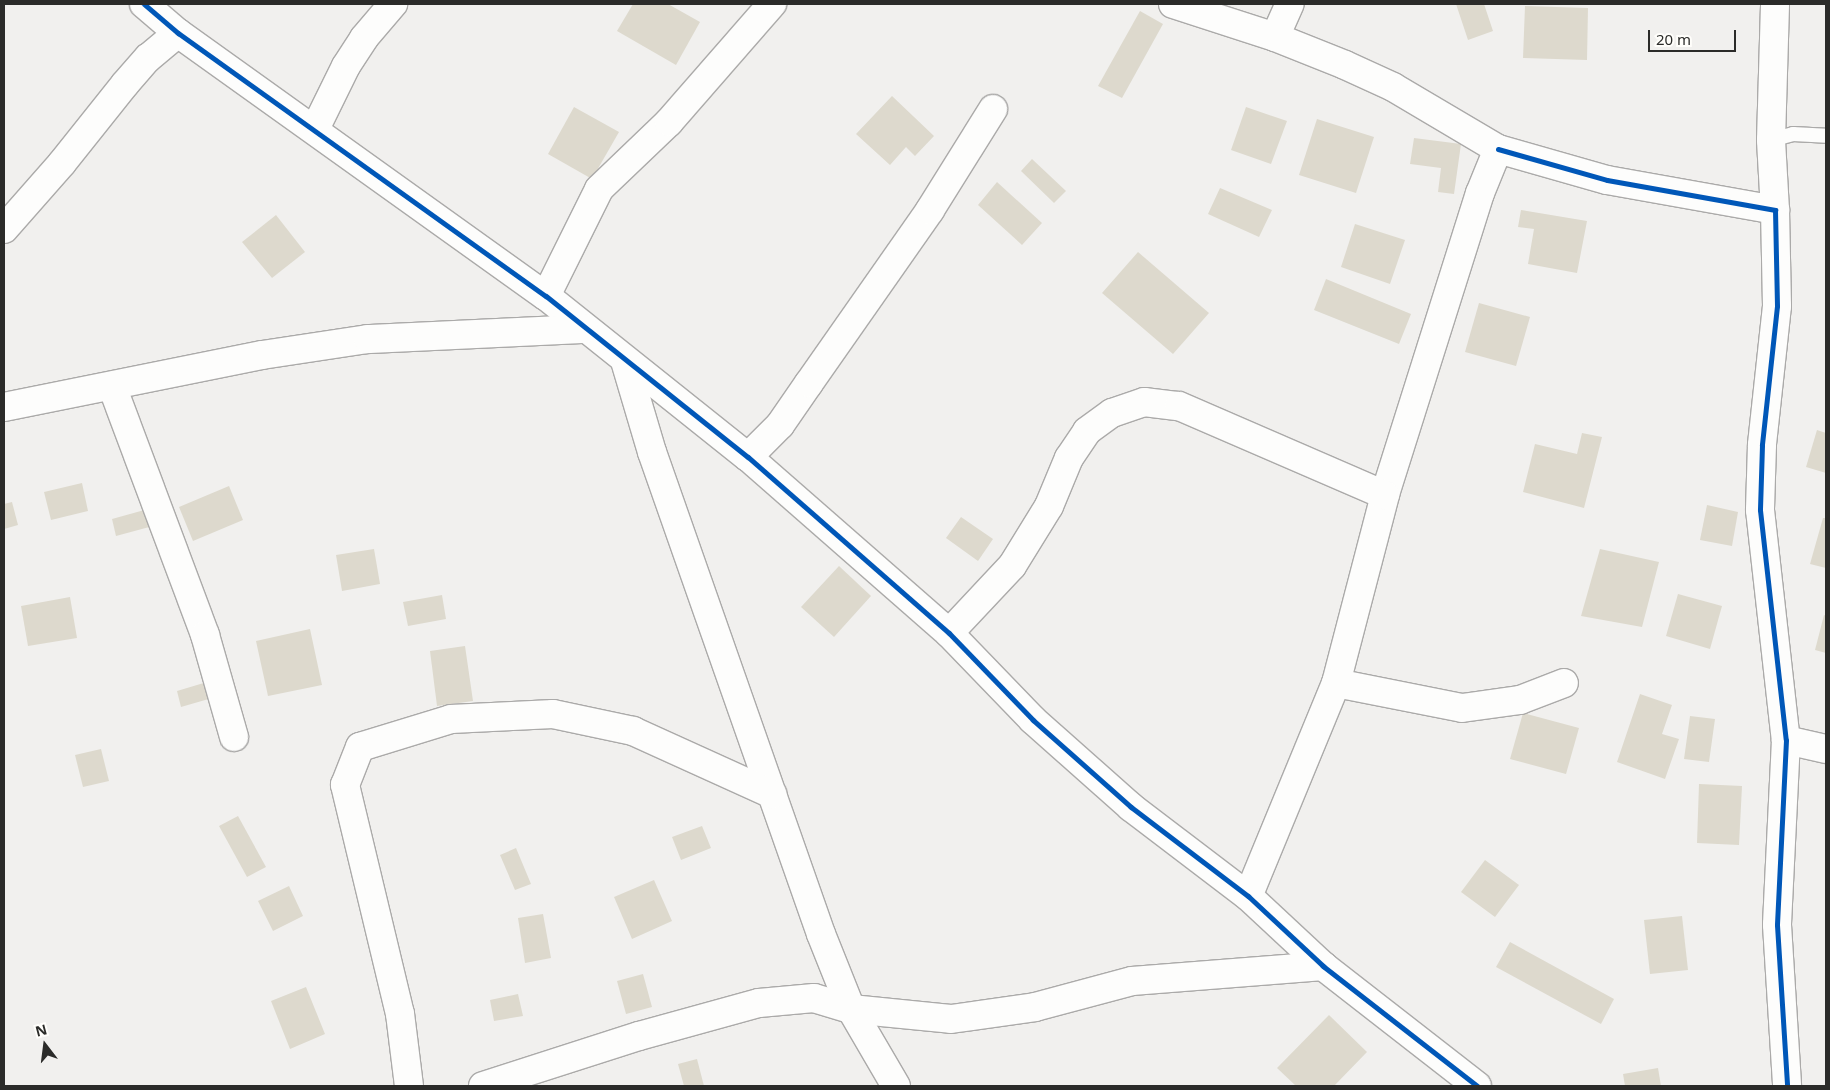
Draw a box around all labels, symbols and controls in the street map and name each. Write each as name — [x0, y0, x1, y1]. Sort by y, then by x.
scale bar — [1650, 20, 1738, 52]
text: 20 m — [1656, 29, 1691, 49]
text: N — [33, 1019, 49, 1041]
north arrow — [20, 1020, 70, 1070]

